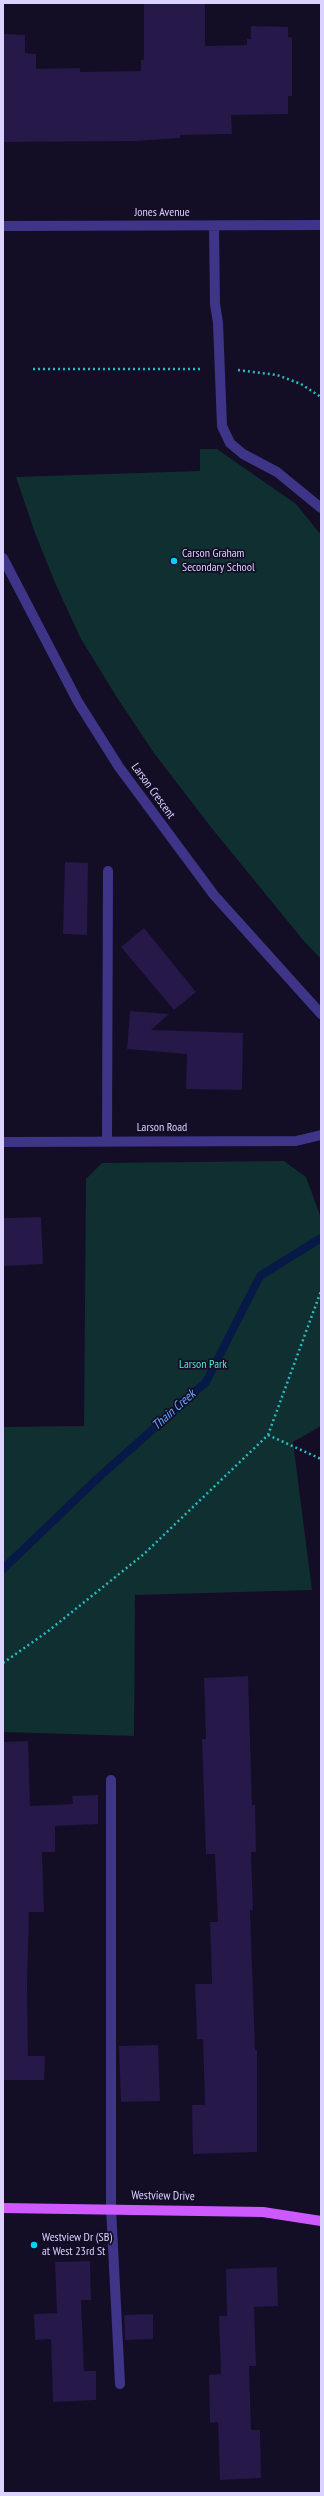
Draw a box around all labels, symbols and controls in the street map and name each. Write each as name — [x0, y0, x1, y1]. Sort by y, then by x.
street label: Jones Avenue — [134, 206, 190, 220]
place label: Carson Graham Secondary School — [182, 547, 255, 575]
marker: Carson Graham Secondary School — [169, 556, 179, 566]
street label: Larson Crescent — [128, 760, 178, 822]
street label: Larson Road — [137, 1121, 187, 1135]
park label: Larson Park — [179, 1358, 227, 1372]
water label: Thain Creek — [149, 1386, 199, 1434]
street label: Westview Drive — [131, 2188, 195, 2204]
place label: Westview Dr (SB) at West 23rd St — [42, 2231, 112, 2259]
marker: Westview Dr (SB) at West 23rd St — [29, 2240, 39, 2250]

